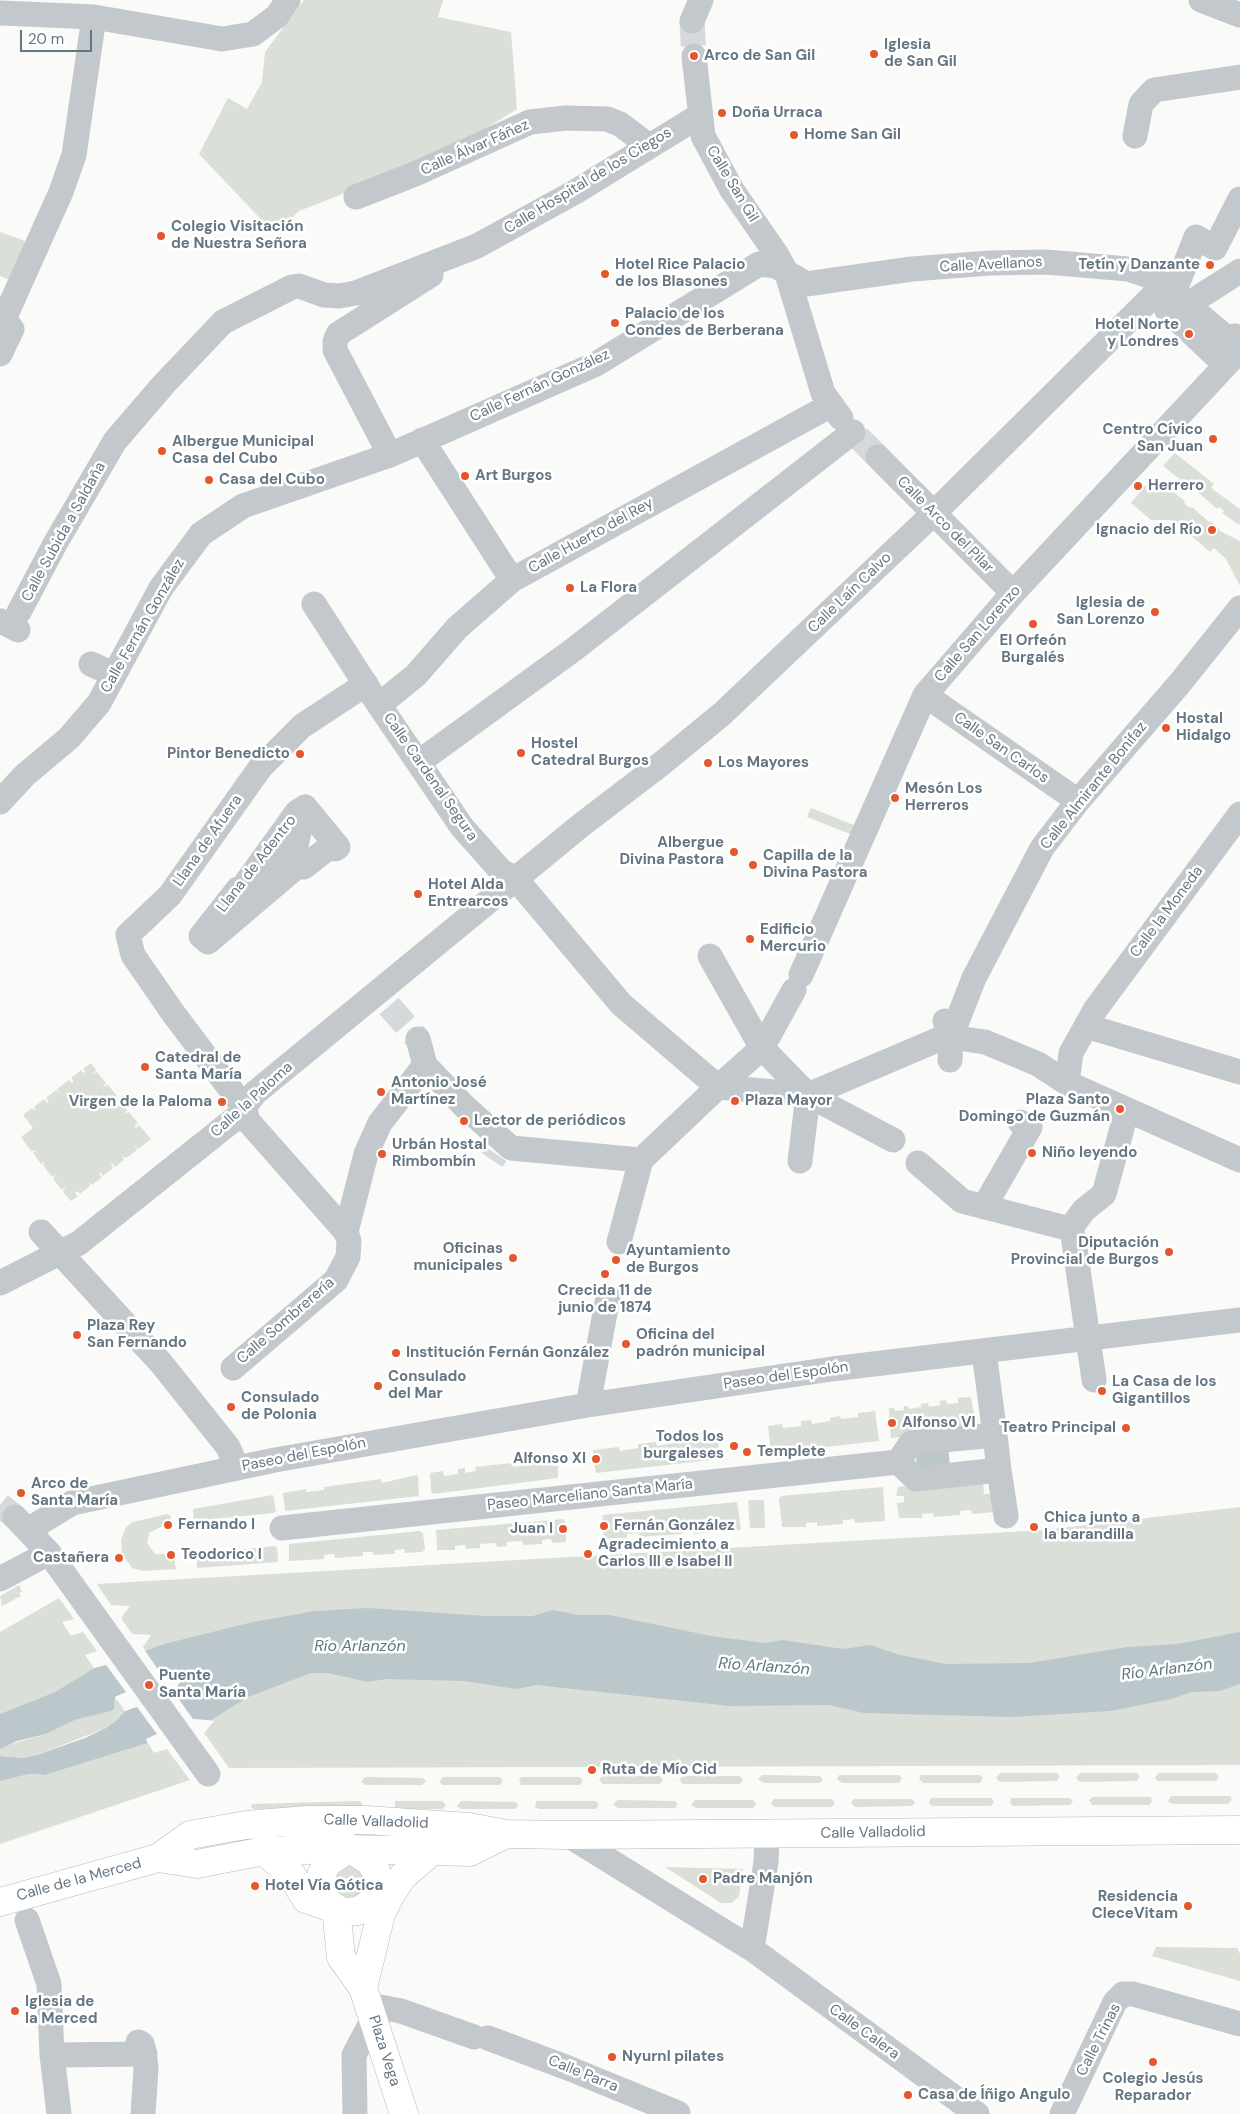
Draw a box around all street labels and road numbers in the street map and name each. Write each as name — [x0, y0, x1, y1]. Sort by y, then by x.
street label: Calle Álvar Fáñez — [418, 116, 532, 180]
street label: Calle Hospital de los Ciegos — [501, 124, 675, 238]
street label: Calle San Gil — [702, 143, 762, 225]
street label: Calle Avellanos — [939, 253, 1043, 277]
street label: Calle Fernán González — [467, 346, 613, 426]
street label: Calle Subida a Saldaña — [18, 459, 110, 605]
street label: Calle Arco del Pilar — [893, 473, 997, 577]
street label: Calle Huerto del Rey — [525, 494, 657, 578]
street label: Calle Laín Calvo — [805, 549, 895, 637]
street label: Calle Fernán González — [97, 556, 189, 696]
street label: Calle San Lorenzo — [931, 582, 1025, 686]
street label: Calle San Carlos — [950, 709, 1052, 787]
street label: Calle Cardenal Segura — [379, 710, 481, 844]
street label: Calle Almirante Bonifaz — [1037, 719, 1151, 853]
street label: Llana de Afuera — [170, 792, 246, 890]
street label: Llana de Adentro — [214, 812, 300, 916]
street label: Calle la Moneda — [1127, 863, 1207, 961]
street label: Calle la Paloma — [207, 1059, 297, 1141]
street label: Calle Sombrerería — [234, 1274, 338, 1368]
street label: Paseo del Espolón — [722, 1358, 850, 1394]
street label: Paseo del Espolón — [241, 1434, 367, 1476]
street label: Paseo Marceliano Santa María — [486, 1475, 694, 1515]
street label: Calle Valladolid — [323, 1811, 429, 1833]
street label: Calle Valladolid — [820, 1823, 926, 1843]
street label: Calle de la Merced — [15, 1855, 143, 1905]
street label: Calle Calera — [825, 2000, 903, 2064]
street label: Calle Trinas — [1073, 2001, 1125, 2079]
street label: Plaza Vega — [364, 2013, 404, 2089]
street label: Calle Parra — [545, 2052, 621, 2096]

